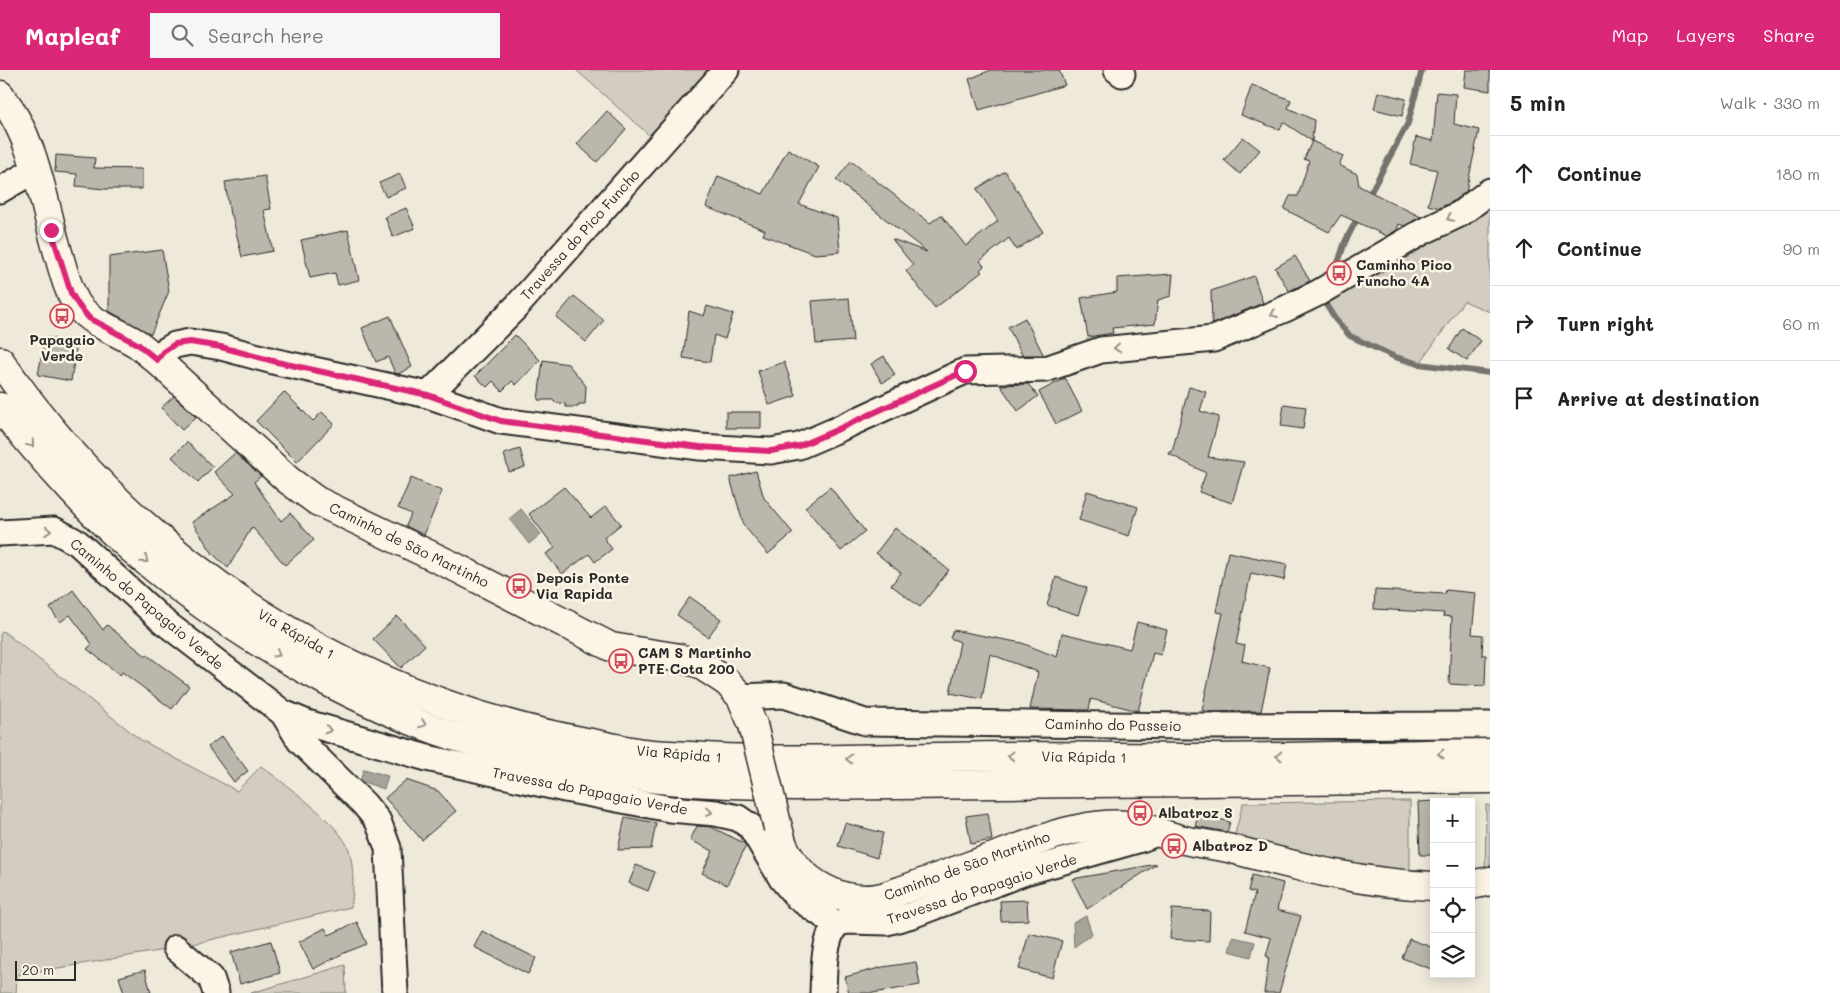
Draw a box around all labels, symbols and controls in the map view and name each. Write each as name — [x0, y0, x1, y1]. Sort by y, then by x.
search box — [150, 13, 500, 58]
text: Mapleaf — [25, 20, 120, 51]
icon: search — [168, 21, 196, 49]
text: Search here — [208, 23, 324, 48]
text: Map — [1612, 23, 1648, 47]
text: Layers — [1676, 23, 1735, 47]
text: Share — [1763, 23, 1815, 47]
text: 5 min — [1510, 89, 1566, 116]
text: Walk · 330 m — [1720, 92, 1820, 113]
icon: ahead — [1510, 159, 1538, 187]
text: Continue — [1557, 161, 1642, 186]
text: 180 m — [1775, 163, 1820, 184]
street label: Travessa do Pico Funcho — [516, 165, 643, 304]
one-way arrow — [1446, 212, 1455, 222]
route end — [40, 219, 63, 242]
icon: ahead — [1510, 234, 1538, 262]
text: Continue — [1557, 236, 1642, 261]
text: 90 m — [1783, 238, 1820, 259]
place label: Caminho Pico Funcho 4A — [1356, 255, 1452, 290]
bus stop icon: Caminho Pico Funcho 4A — [1326, 260, 1352, 286]
bus stop icon: Papagaio Verde — [49, 303, 75, 329]
one-way arrow — [1270, 307, 1279, 318]
icon: right — [1510, 309, 1538, 337]
text: Turn right — [1557, 311, 1654, 336]
text: 60 m — [1783, 313, 1820, 334]
place label: Papagaio Verde — [29, 330, 95, 365]
one-way arrow — [1113, 342, 1121, 353]
route start — [954, 360, 977, 383]
icon: arrive — [1510, 384, 1538, 412]
text: Arrive at destination — [1557, 386, 1760, 411]
one-way arrow — [25, 439, 34, 448]
street label: Caminho de São Martinho — [326, 498, 492, 592]
one-way arrow — [45, 525, 53, 536]
street label: Caminho do Papagaio Verde — [67, 534, 228, 674]
one-way arrow — [139, 554, 148, 563]
place label: Depois Ponte Via Rapida — [536, 568, 629, 603]
bus stop icon: Depois Ponte Via Rapida — [506, 573, 532, 599]
street label: Via Rápida 1 — [254, 604, 338, 663]
place label: CAM S Martinho PTE Cota 200 — [638, 643, 752, 678]
one-way arrow — [272, 647, 281, 657]
bus stop icon: CAM S Martinho PTE Cota 200 — [608, 648, 634, 674]
street label: Caminho do Passeio — [1045, 714, 1181, 735]
one-way arrow — [418, 718, 427, 729]
one-way arrow — [324, 724, 332, 734]
street label: Via Rápida 1 — [636, 740, 722, 767]
street label: Via Rápida 1 — [1041, 746, 1127, 767]
one-way arrow — [1437, 749, 1445, 759]
one-way arrow — [1007, 751, 1015, 761]
one-way arrow — [1275, 751, 1282, 761]
one-way arrow — [845, 754, 852, 764]
street label: Travessa do Papagaio Verde — [491, 762, 690, 819]
map controls — [1430, 798, 1475, 978]
button: + — [1430, 798, 1475, 843]
bus stop icon: Albatroz S — [1127, 800, 1153, 826]
place label: Albatroz S — [1158, 803, 1233, 822]
one-way arrow — [705, 806, 713, 817]
street label: Caminho de São Martinho — [881, 827, 1052, 904]
bus stop icon: Albatroz D — [1161, 833, 1187, 859]
place label: Albatroz D — [1192, 836, 1268, 855]
button: − — [1430, 843, 1475, 888]
street label: Travessa do Papagaio Verde — [884, 849, 1079, 928]
button: locate — [1430, 888, 1475, 933]
button: layers — [1430, 933, 1475, 978]
scale bar — [15, 958, 76, 981]
text: 20 m — [22, 960, 54, 979]

